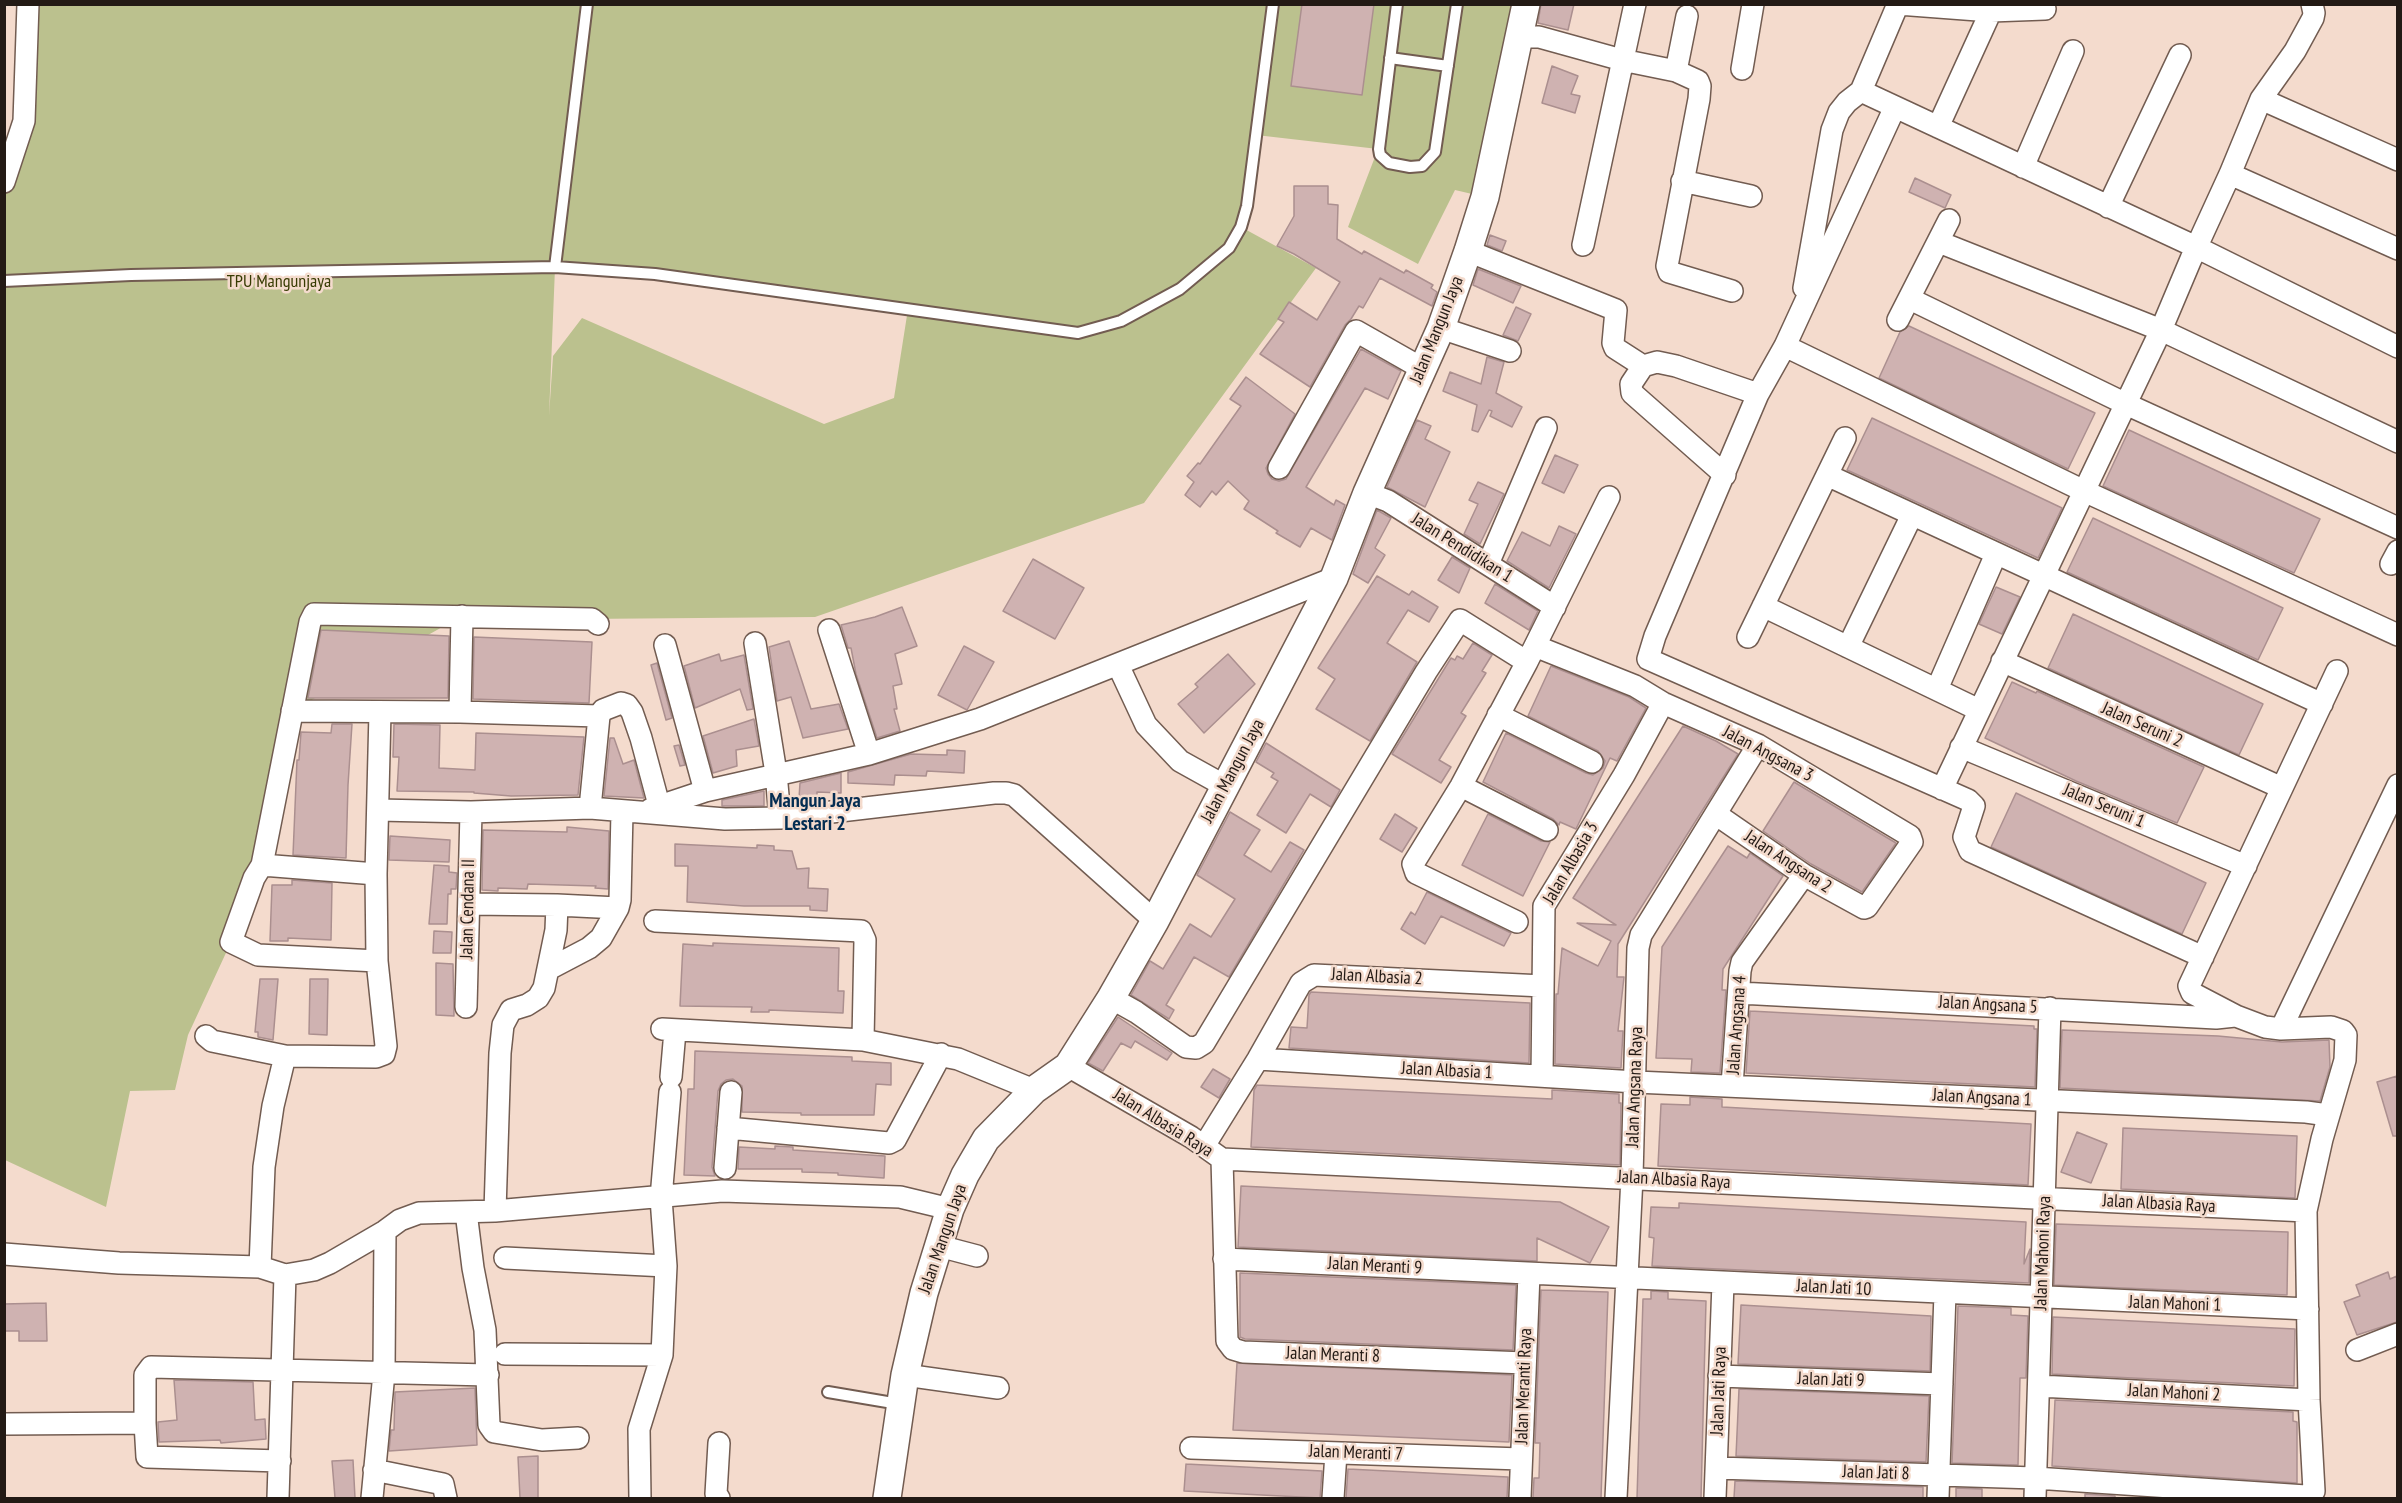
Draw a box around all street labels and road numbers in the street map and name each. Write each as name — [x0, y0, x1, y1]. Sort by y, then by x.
street label: Jalan Mangun Jaya — [1406, 273, 1468, 387]
street label: Jalan Pendidikan 1 — [1408, 508, 1516, 588]
street label: Jalan Seruni 2 — [2098, 698, 2186, 752]
street label: Jalan Mangun Jaya — [1197, 716, 1269, 826]
street label: Jalan Angsana 3 — [1719, 721, 1817, 787]
street label: Jalan Seruni 1 — [2060, 779, 2148, 833]
street label: Jalan Albasia 3 — [1539, 818, 1603, 908]
street label: Jalan Angsana 2 — [1741, 826, 1835, 898]
street label: Jalan Cendana II — [456, 859, 480, 959]
street label: Jalan Albasia 2 — [1331, 964, 1423, 990]
street label: Jalan Angsana 4 — [1723, 975, 1751, 1075]
street label: Jalan Angsana 5 — [1938, 992, 2038, 1018]
street label: Jalan Angsana Raya — [1622, 1026, 1648, 1148]
street label: Jalan Albasia 1 — [1401, 1058, 1493, 1084]
street label: Jalan Albasia Raya — [1109, 1084, 1217, 1162]
street label: Jalan Angsana 1 — [1932, 1085, 2032, 1111]
street label: Jalan Albasia Raya — [1617, 1166, 1731, 1194]
street label: Jalan Mangun Jaya — [914, 1182, 972, 1296]
street label: Jalan Albasia Raya — [2102, 1190, 2216, 1218]
street label: Jalan Mahoni Raya — [2030, 1195, 2056, 1311]
street label: Jalan Meranti 9 — [1327, 1253, 1423, 1279]
street label: Jalan Jati 10 — [1796, 1275, 1872, 1301]
street label: Jalan Mahoni 1 — [2128, 1292, 2222, 1316]
street label: Jalan Meranti Raya — [1511, 1328, 1537, 1444]
street label: Jalan Meranti 8 — [1285, 1343, 1381, 1367]
street label: Jalan Jati Raya — [1707, 1346, 1731, 1436]
street label: Jalan Jati 9 — [1797, 1368, 1865, 1392]
street label: Jalan Mahoni 2 — [2127, 1380, 2221, 1406]
street label: Jalan Meranti 7 — [1308, 1441, 1404, 1465]
street label: Jalan Jati 8 — [1842, 1461, 1910, 1485]

